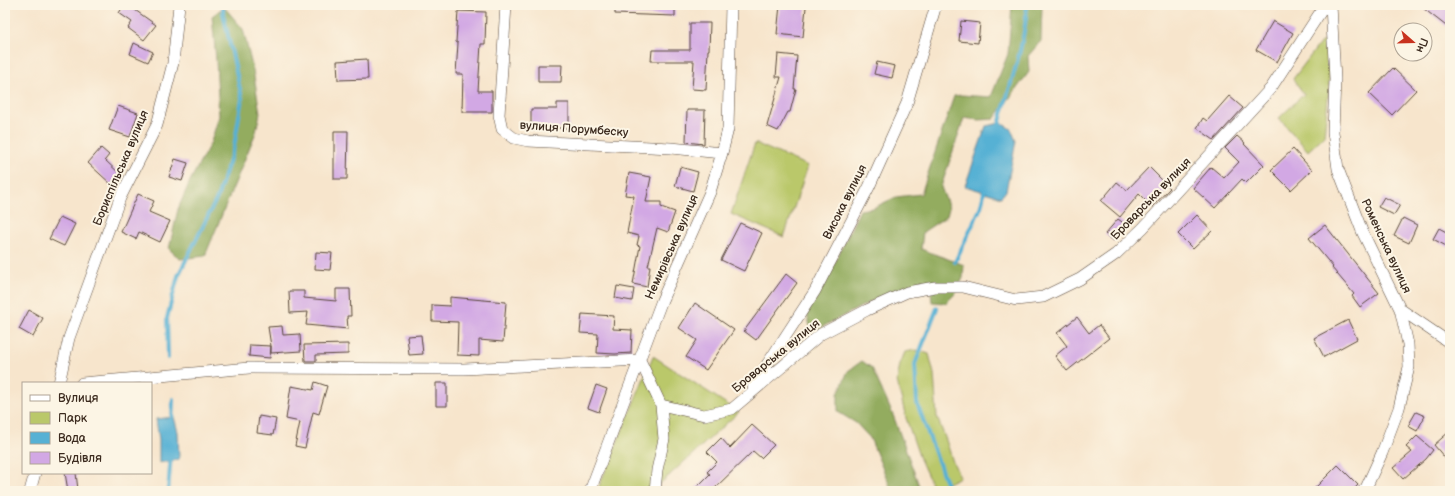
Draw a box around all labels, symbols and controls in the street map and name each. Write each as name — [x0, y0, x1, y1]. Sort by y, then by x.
north arrow — [1393, 22, 1433, 62]
text: Пн — [1413, 36, 1431, 54]
street label: Бориспільська вулиця — [90, 108, 152, 228]
street label: вулиця Порумбеску — [519, 118, 629, 140]
street label: Броварська вулиця — [1108, 154, 1194, 243]
street label: Висока вулиця — [820, 162, 870, 242]
street label: Немирівська вулиця — [642, 192, 702, 302]
street label: Роменська вулиця — [1358, 196, 1415, 296]
street label: Броварська вулиця — [729, 316, 823, 396]
legend — [22, 382, 152, 474]
text: Вулиця — [58, 391, 99, 406]
text: Парк — [58, 411, 88, 426]
text: Вода — [58, 431, 86, 446]
text: Будівля — [58, 451, 102, 466]

